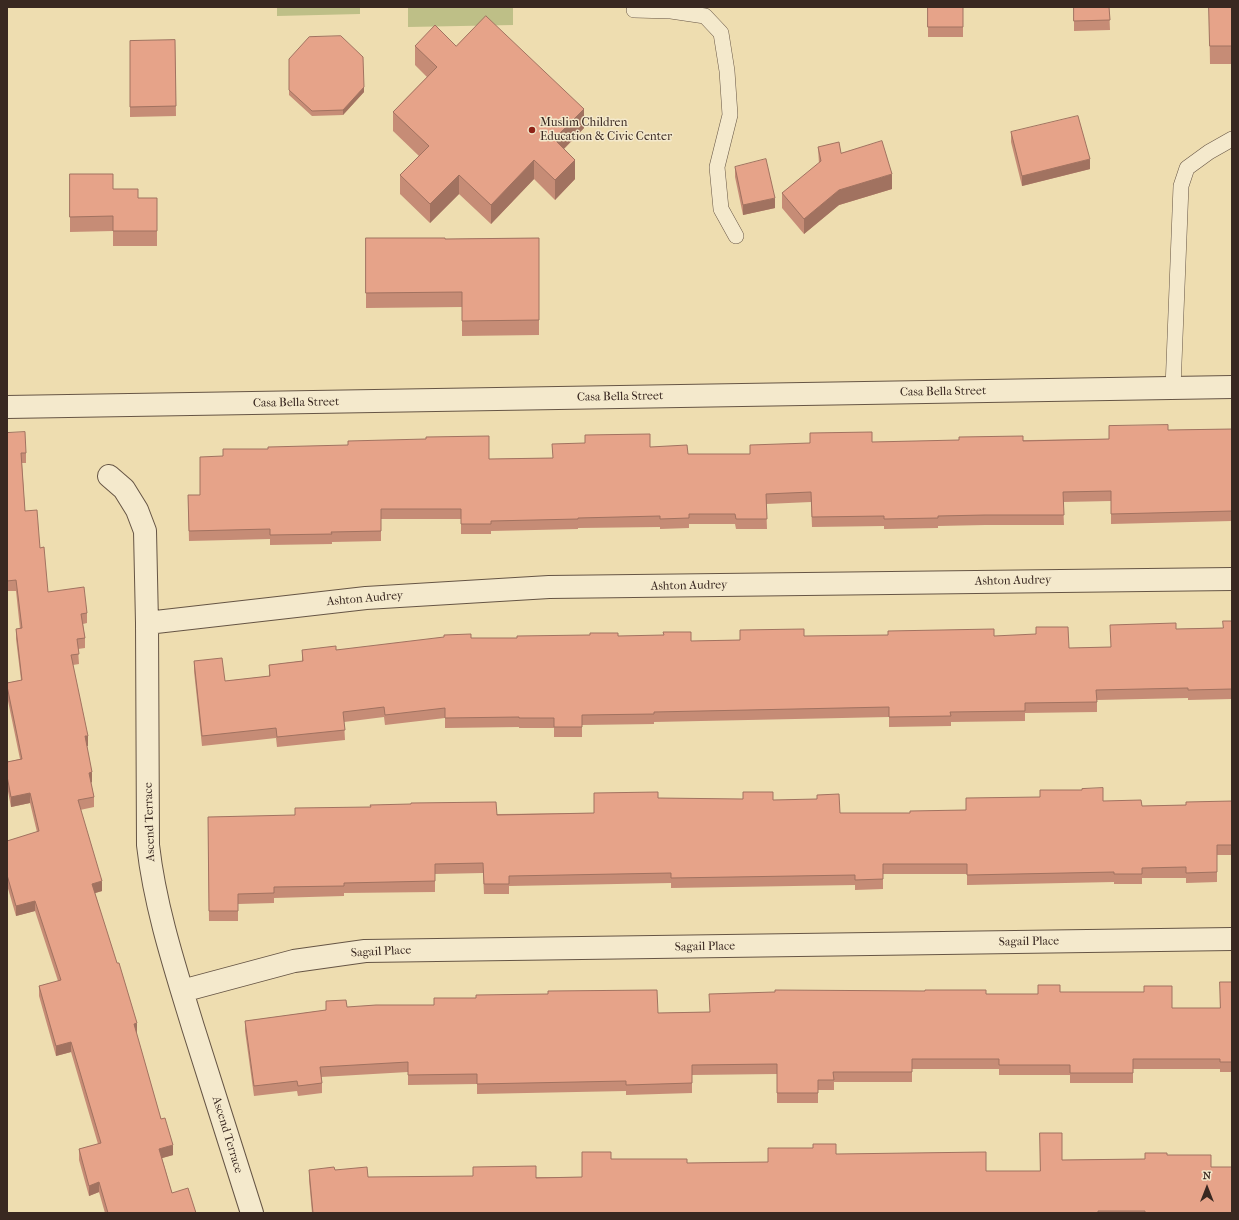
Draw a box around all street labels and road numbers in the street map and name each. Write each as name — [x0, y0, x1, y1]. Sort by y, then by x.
street label: Casa Bella Street — [900, 384, 986, 400]
street label: Casa Bella Street — [577, 389, 663, 405]
street label: Casa Bella Street — [253, 395, 339, 411]
street label: Ashton Audrey — [975, 573, 1051, 589]
street label: Ashton Audrey — [651, 578, 727, 594]
street label: Ashton Audrey — [326, 588, 404, 610]
street label: Ascend Terrace — [141, 782, 159, 862]
street label: Sagail Place — [999, 934, 1059, 950]
street label: Sagail Place — [675, 939, 735, 955]
street label: Sagail Place — [350, 943, 412, 961]
street label: Ascend Terrace — [208, 1095, 246, 1175]

